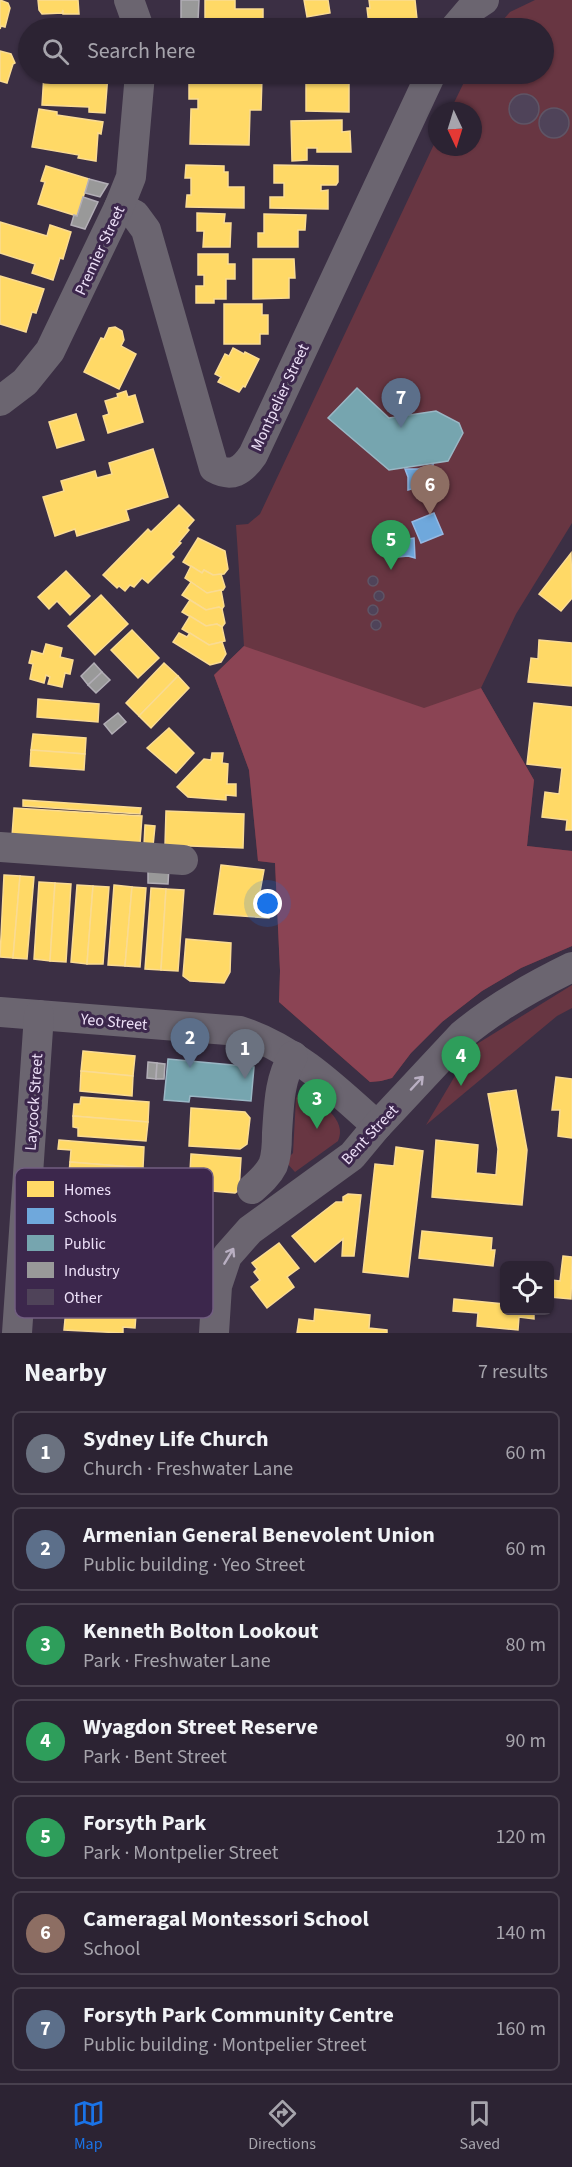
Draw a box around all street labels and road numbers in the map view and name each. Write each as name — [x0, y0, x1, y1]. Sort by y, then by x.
street label: Premier Street — [70, 202, 130, 299]
street label: Montpelier Street — [245, 340, 315, 455]
street label: Yeo Street — [79, 1008, 149, 1036]
street label: Laycock Street — [20, 1052, 48, 1151]
street label: Bent Street — [336, 1099, 404, 1170]

